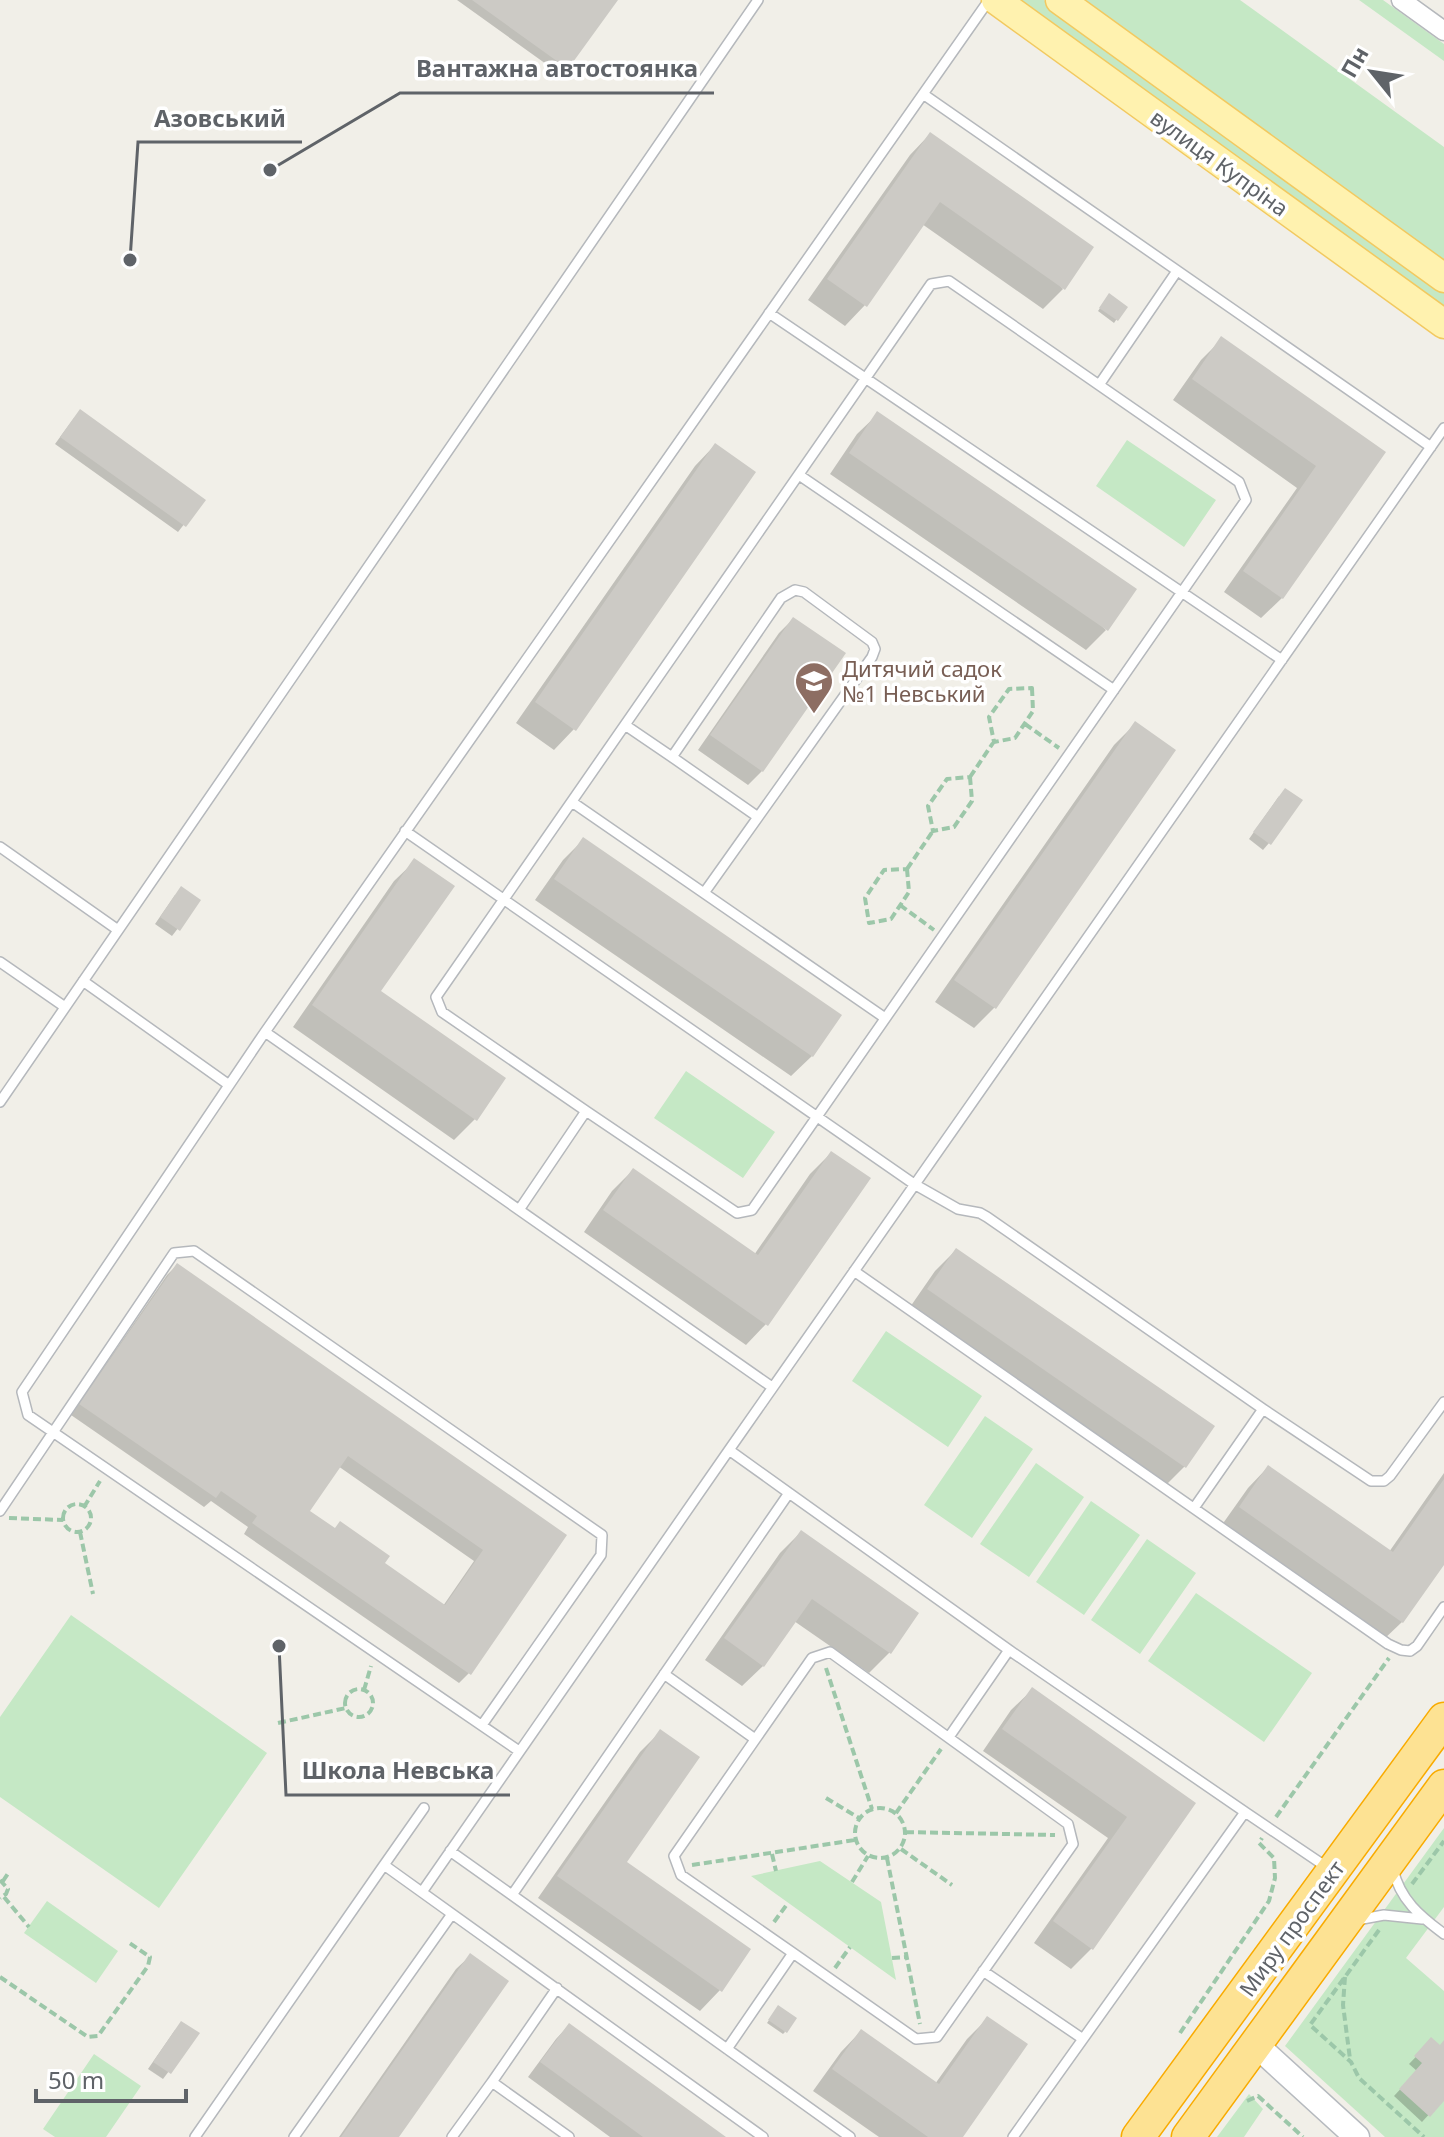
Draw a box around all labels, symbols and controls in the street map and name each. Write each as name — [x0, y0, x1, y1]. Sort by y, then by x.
north arrow — [1332, 32, 1412, 112]
text: Пн — [1333, 40, 1375, 83]
callout: Вантажна автостоянка — [400, 45, 714, 93]
text: Вантажна автостоянка — [416, 51, 698, 84]
callout: Азовський — [138, 94, 302, 142]
text: Азовський — [154, 101, 286, 134]
street label: вулиця Купріна — [1145, 102, 1295, 222]
place label: Дитячий садок №1 Невський — [842, 653, 1002, 708]
school or university icon: Дитячий садок №1 Невський — [793, 660, 835, 715]
callout: Школа Невська — [286, 1747, 510, 1795]
text: Школа Невська — [302, 1753, 494, 1786]
street label: Миру проспект — [1231, 1854, 1351, 2002]
scale bar — [36, 2053, 186, 2103]
text: 50 m — [48, 2063, 104, 2096]

